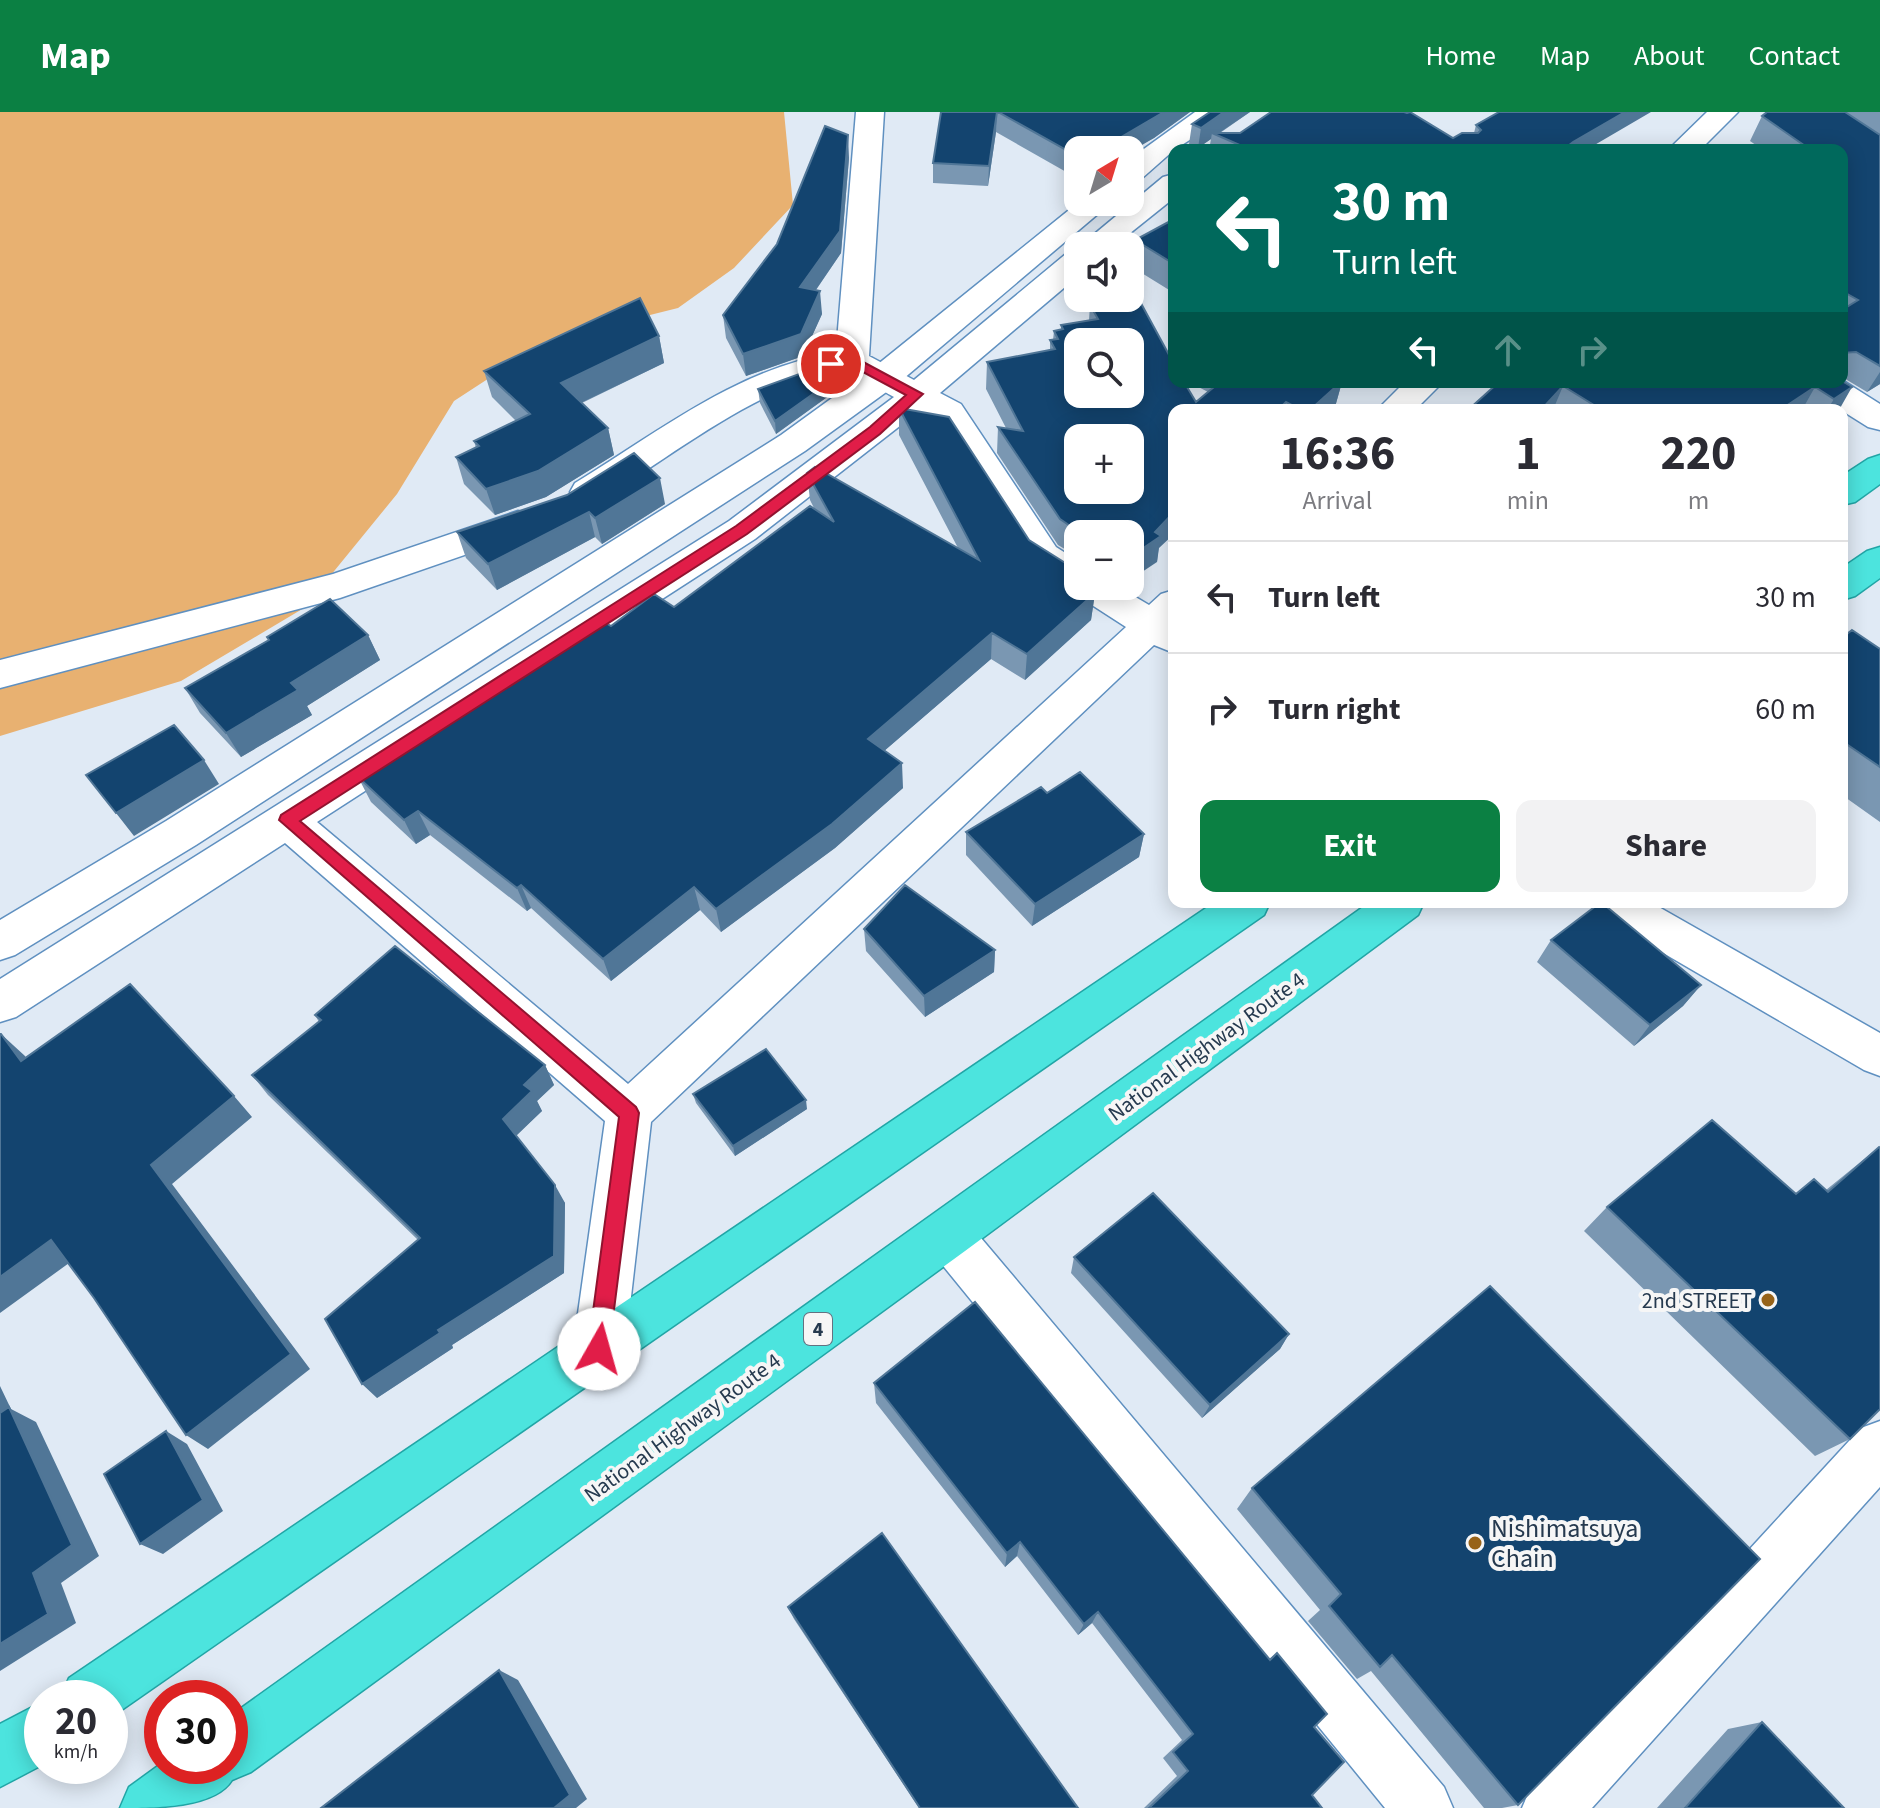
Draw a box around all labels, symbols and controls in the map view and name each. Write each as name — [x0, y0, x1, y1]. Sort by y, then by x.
text: Map — [40, 29, 111, 83]
text: Home — [1425, 36, 1496, 76]
text: Map — [1540, 36, 1590, 76]
text: About — [1634, 36, 1705, 76]
text: Contact — [1749, 36, 1840, 76]
north arrow — [1064, 136, 1144, 216]
map controls — [1064, 136, 1144, 600]
text: 30 m — [1332, 163, 1450, 242]
icon: left — [1200, 176, 1304, 280]
button: sound — [1064, 232, 1144, 312]
text: Turn left — [1332, 237, 1457, 288]
button: search — [1064, 328, 1144, 408]
icon: left — [1402, 328, 1446, 372]
icon: ahead — [1486, 328, 1530, 372]
icon: right — [1570, 328, 1614, 372]
pin — [797, 330, 865, 398]
icon: arrive — [809, 342, 853, 386]
text: 16:36 — [1279, 420, 1395, 488]
text: 1 — [1515, 420, 1541, 488]
text: 220 — [1660, 420, 1736, 488]
button: + — [1064, 424, 1144, 504]
text: Arrival — [1302, 482, 1372, 519]
text: min — [1507, 482, 1549, 519]
text: m — [1688, 482, 1709, 519]
button: − — [1064, 520, 1144, 600]
icon: left — [1200, 575, 1244, 619]
text: Turn left — [1268, 576, 1380, 619]
text: 30 m — [1755, 576, 1816, 619]
icon: right — [1200, 687, 1244, 731]
text: Turn right — [1268, 688, 1400, 731]
text: 60 m — [1755, 688, 1816, 731]
button: Exit — [1200, 800, 1500, 892]
button: Share — [1516, 800, 1816, 892]
street label: National Highway Route 4 — [1101, 964, 1312, 1129]
place label: 2nd STREET — [1642, 1285, 1752, 1317]
marker: 2nd STREET — [1759, 1291, 1777, 1309]
position arrow — [557, 1307, 641, 1391]
road number: 4 — [804, 1313, 832, 1345]
street label: National Highway Route 4 — [577, 1345, 788, 1510]
place label: Nishimatsuya Chain — [1491, 1510, 1638, 1577]
marker: Nishimatsuya Chain — [1466, 1534, 1484, 1552]
speed limit sign: 30 — [144, 1680, 248, 1784]
text: 20 — [55, 1693, 97, 1750]
text: km/h — [54, 1738, 98, 1766]

